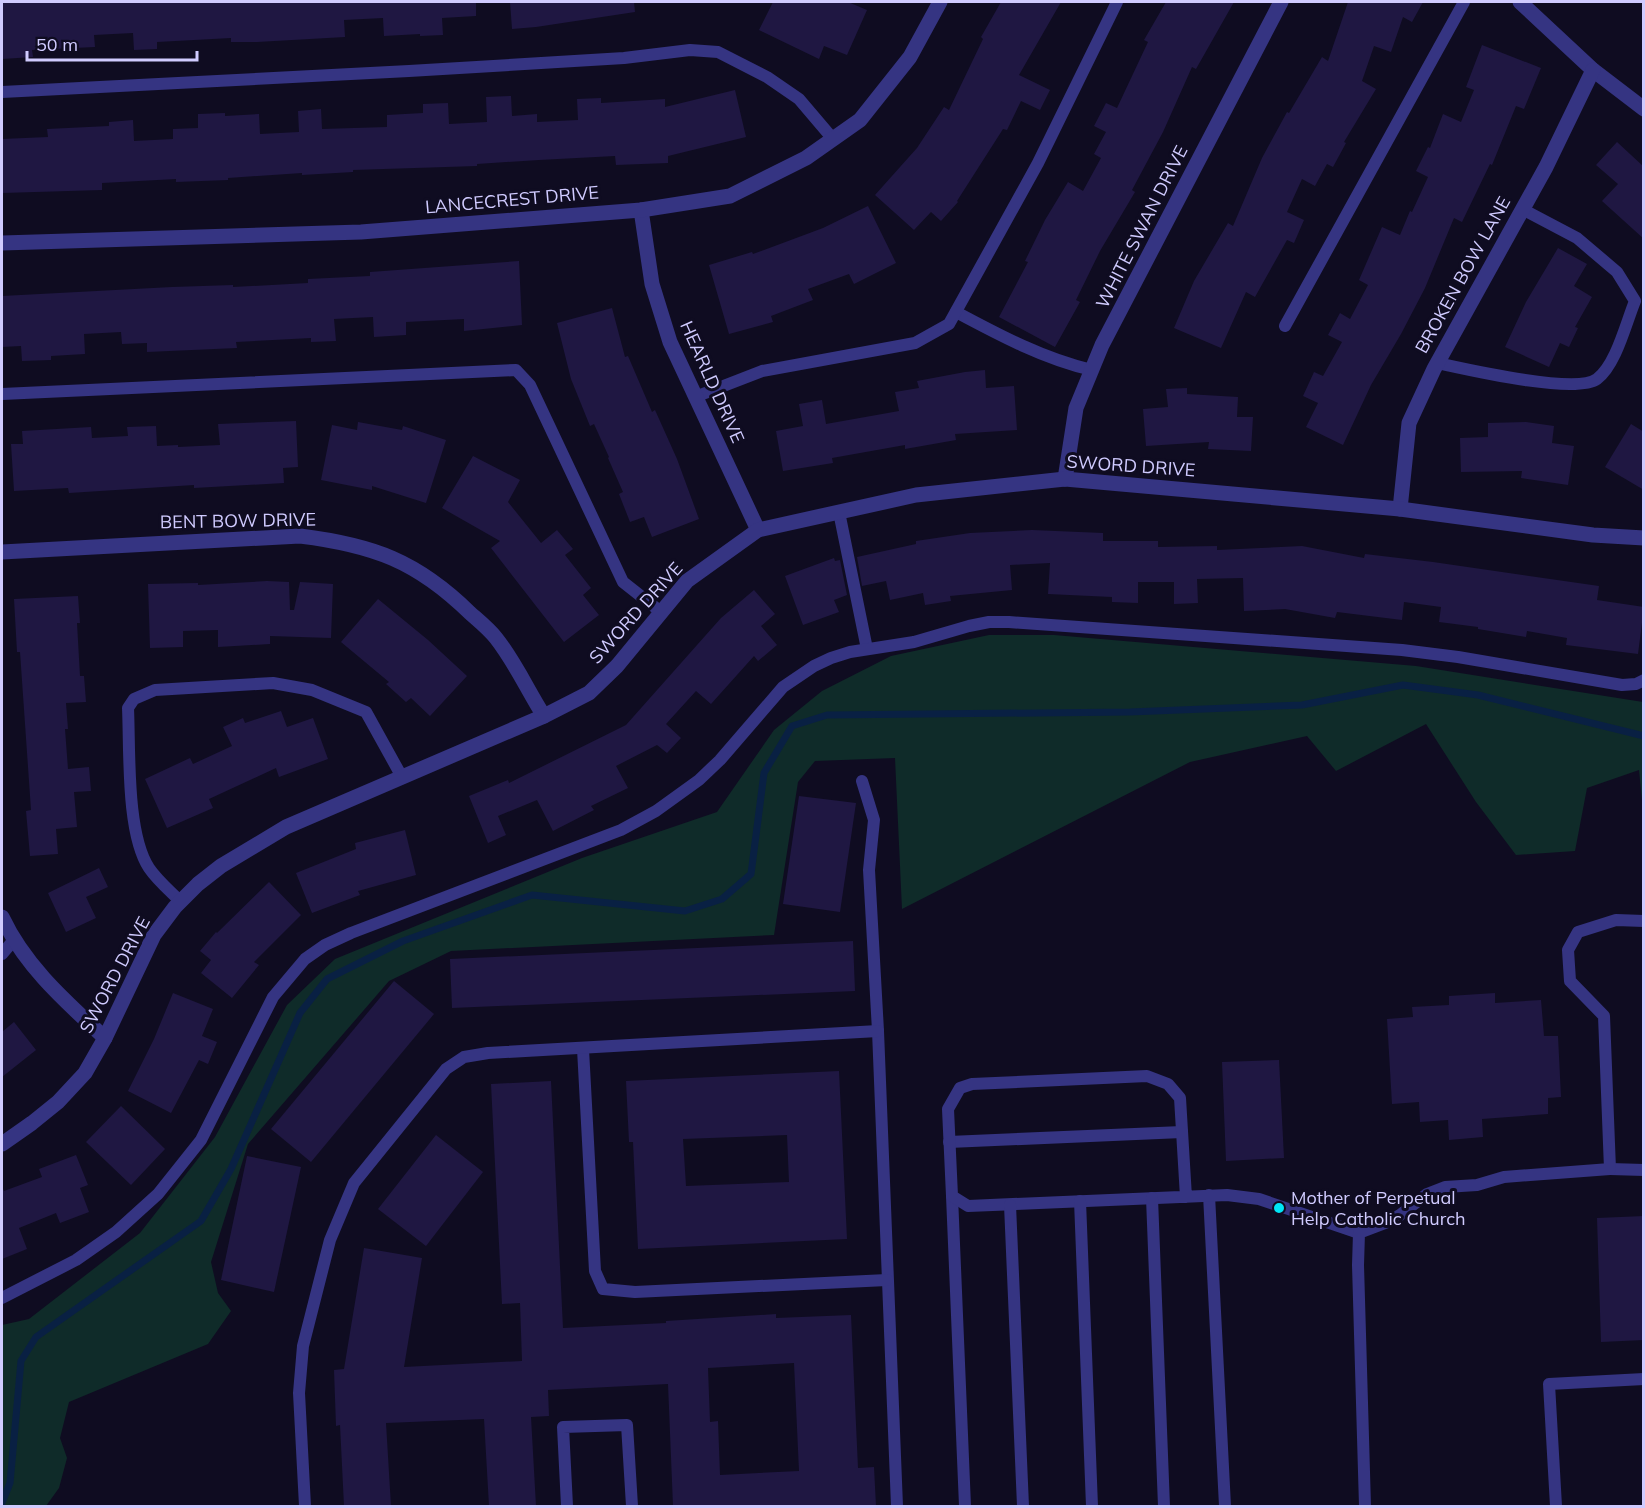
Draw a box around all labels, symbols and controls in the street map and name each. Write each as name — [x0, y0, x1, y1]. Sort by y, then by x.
scale bar — [27, 24, 196, 62]
text: 50 m — [36, 33, 78, 56]
street label: WHITE SWAN DRIVE — [1091, 141, 1193, 312]
street label: LANCECREST DRIVE — [424, 180, 600, 219]
street label: BROKEN BOW LANE — [1410, 192, 1515, 357]
street label: HEARLD DRIVE — [675, 317, 750, 447]
street label: SWORD DRIVE — [1066, 450, 1196, 481]
street label: BENT BOW DRIVE — [160, 508, 316, 533]
street label: SWORD DRIVE — [584, 557, 687, 668]
street label: SWORD DRIVE — [74, 912, 155, 1037]
place label: Mother of Perpetual Help Catholic Church — [1291, 1186, 1466, 1230]
marker: Mother of Perpetual Help Catholic Church — [1272, 1201, 1286, 1215]

